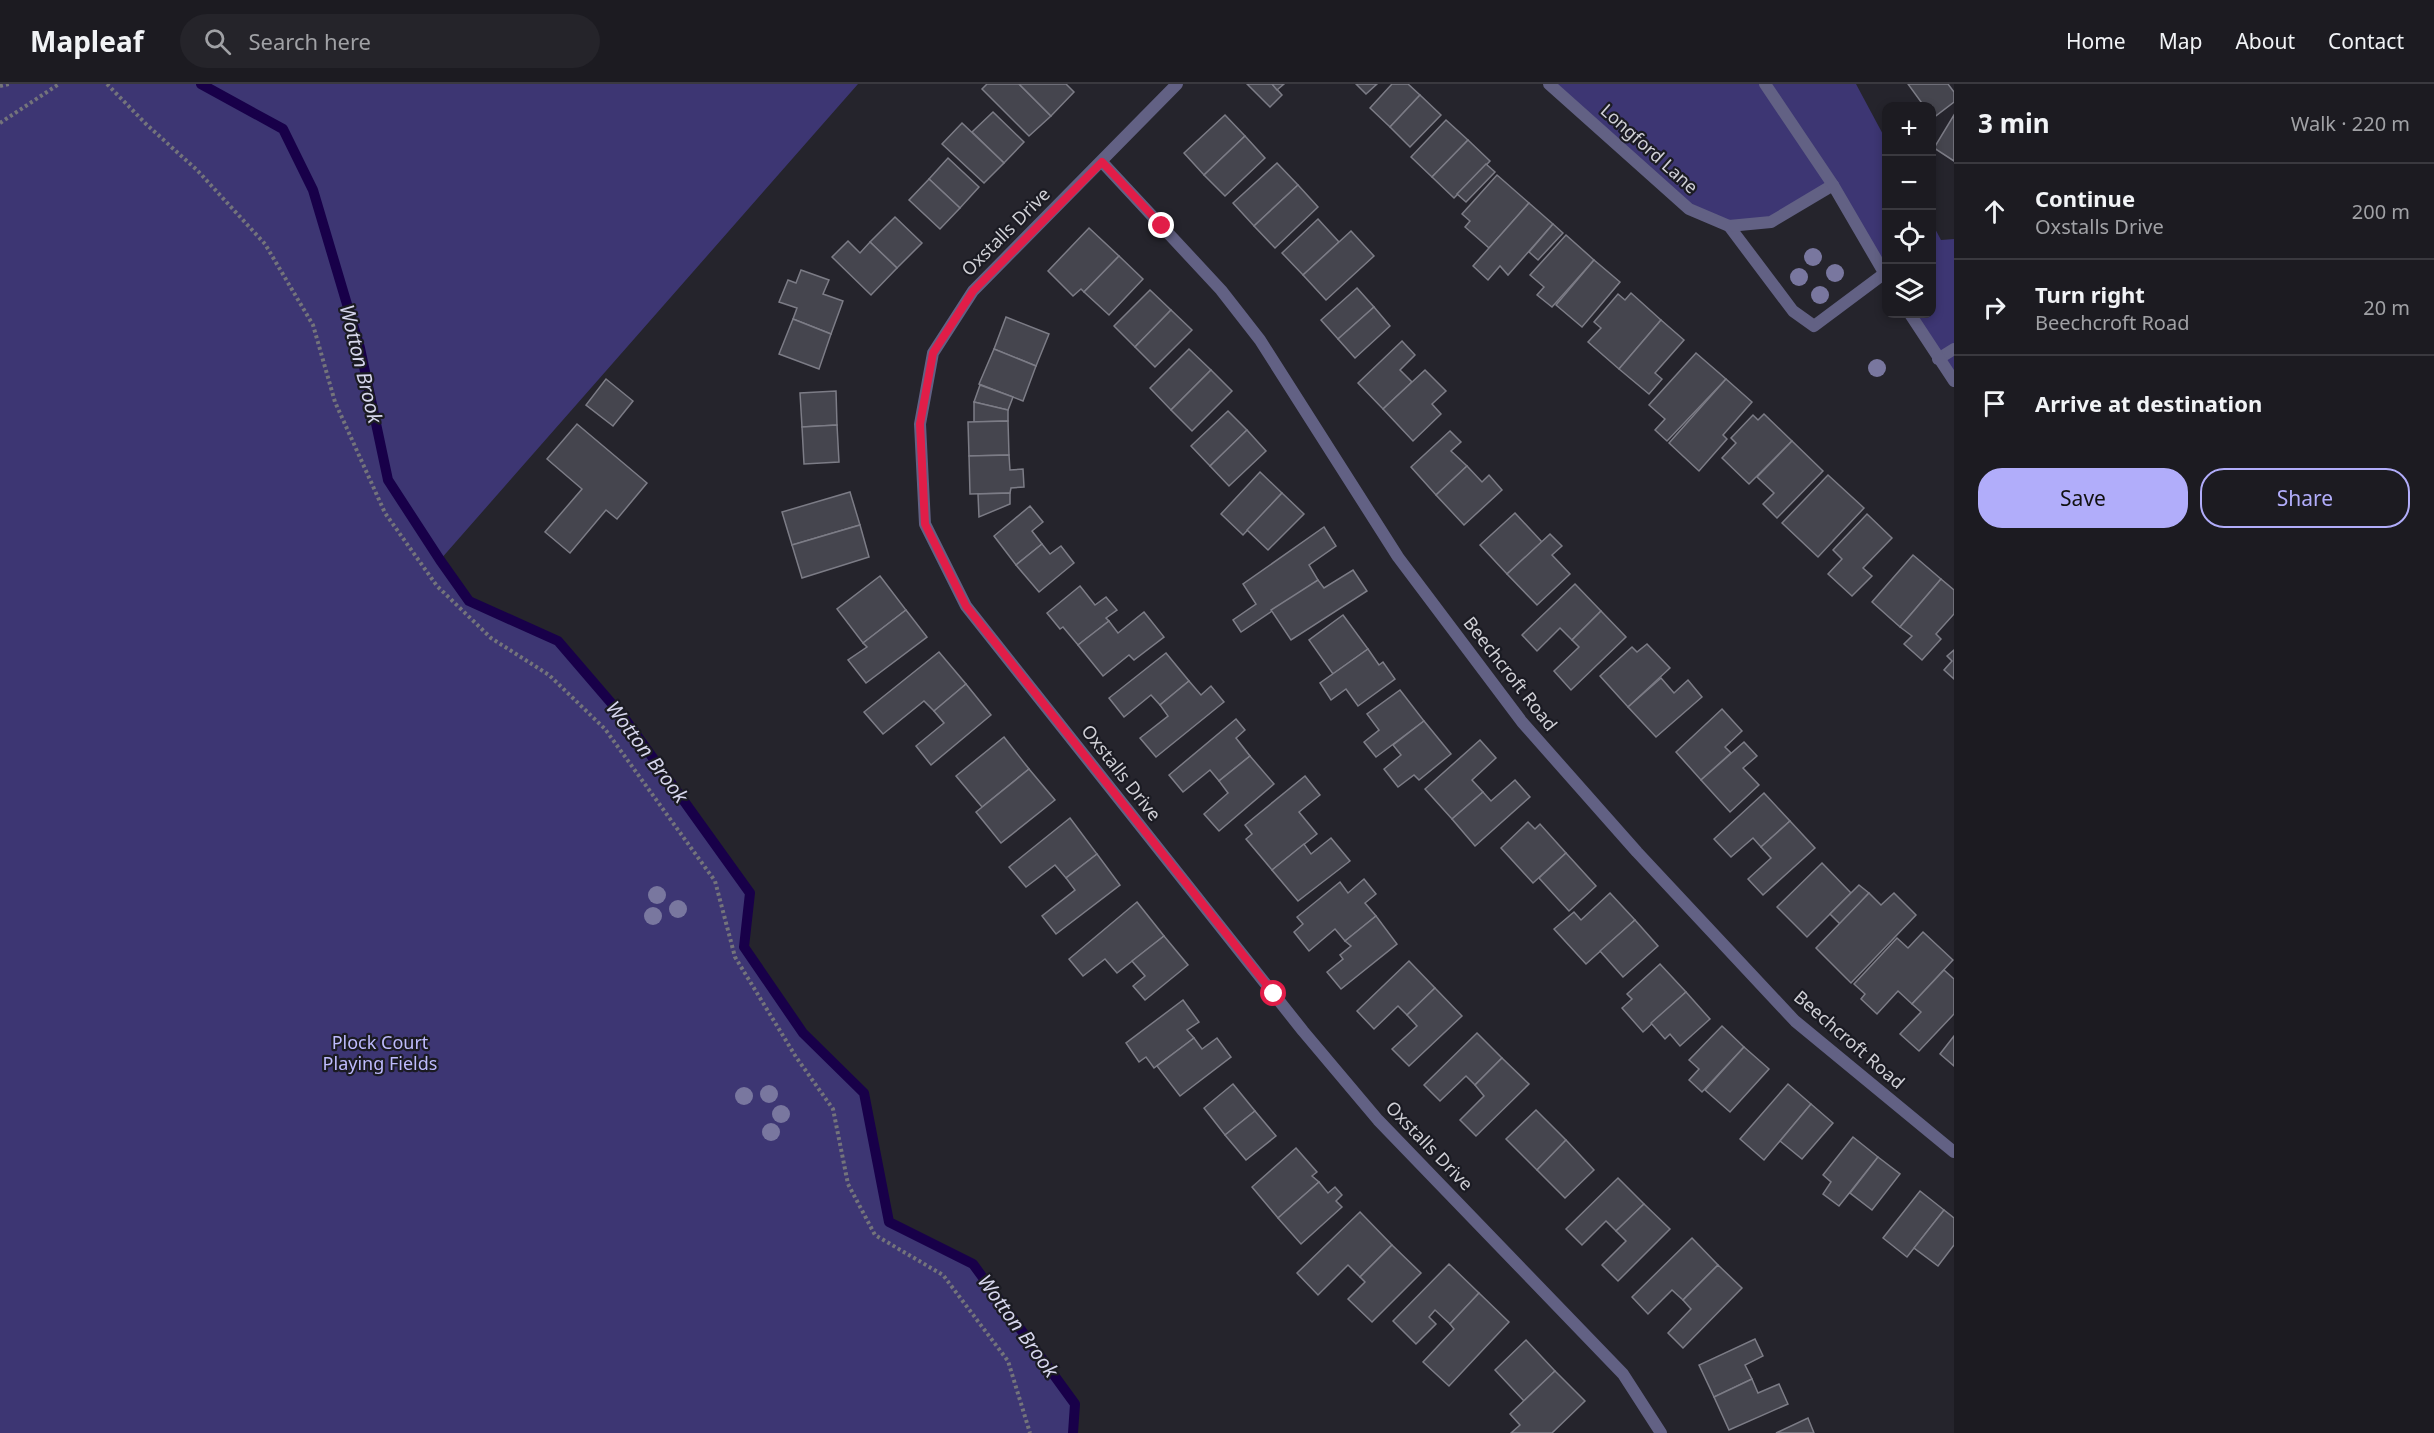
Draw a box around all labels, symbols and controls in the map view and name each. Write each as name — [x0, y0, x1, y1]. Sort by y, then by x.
search box — [180, 14, 600, 68]
text: Mapleaf — [30, 22, 144, 60]
icon: search — [201, 25, 234, 58]
text: Search here — [249, 26, 371, 56]
text: Home — [2066, 27, 2126, 55]
text: Map — [2159, 27, 2202, 55]
text: About — [2235, 27, 2295, 55]
text: Contact — [2328, 27, 2404, 55]
street label: Longford Lane — [1596, 98, 1703, 198]
map controls — [1882, 102, 1936, 318]
button: + — [1882, 102, 1936, 156]
text: 3 min — [1978, 105, 2050, 141]
text: Walk · 220 m — [2291, 110, 2410, 137]
button: − — [1882, 156, 1936, 210]
street label: Oxstalls Drive — [956, 182, 1055, 281]
text: Continue — [2035, 183, 2135, 213]
icon: ahead — [1978, 195, 2011, 228]
text: 200 m — [2352, 198, 2410, 225]
button: locate — [1882, 210, 1936, 264]
route end — [1148, 212, 1174, 238]
text: Oxstalls Drive — [2035, 213, 2164, 240]
button: layers — [1882, 264, 1936, 318]
text: Turn right — [2035, 279, 2145, 309]
icon: right — [1978, 291, 2011, 324]
text: 20 m — [2363, 294, 2410, 321]
water label: Wotton Brook — [334, 302, 390, 427]
text: Beechcroft Road — [2035, 309, 2189, 336]
icon: arrive — [1978, 387, 2011, 420]
text: Arrive at destination — [2035, 388, 2262, 418]
button: Save — [1978, 468, 2188, 528]
button: Share — [2200, 468, 2410, 528]
street label: Beechcroft Road — [1459, 611, 1563, 736]
water label: Wotton Brook — [600, 695, 695, 809]
street label: Oxstalls Drive — [1077, 719, 1167, 825]
route start — [1260, 980, 1286, 1006]
street label: Beechcroft Road — [1789, 985, 1910, 1094]
park label: Plock Court Playing Fields — [323, 1030, 437, 1075]
street label: Oxstalls Drive — [1381, 1095, 1479, 1195]
water label: Wotton Brook — [972, 1269, 1066, 1384]

